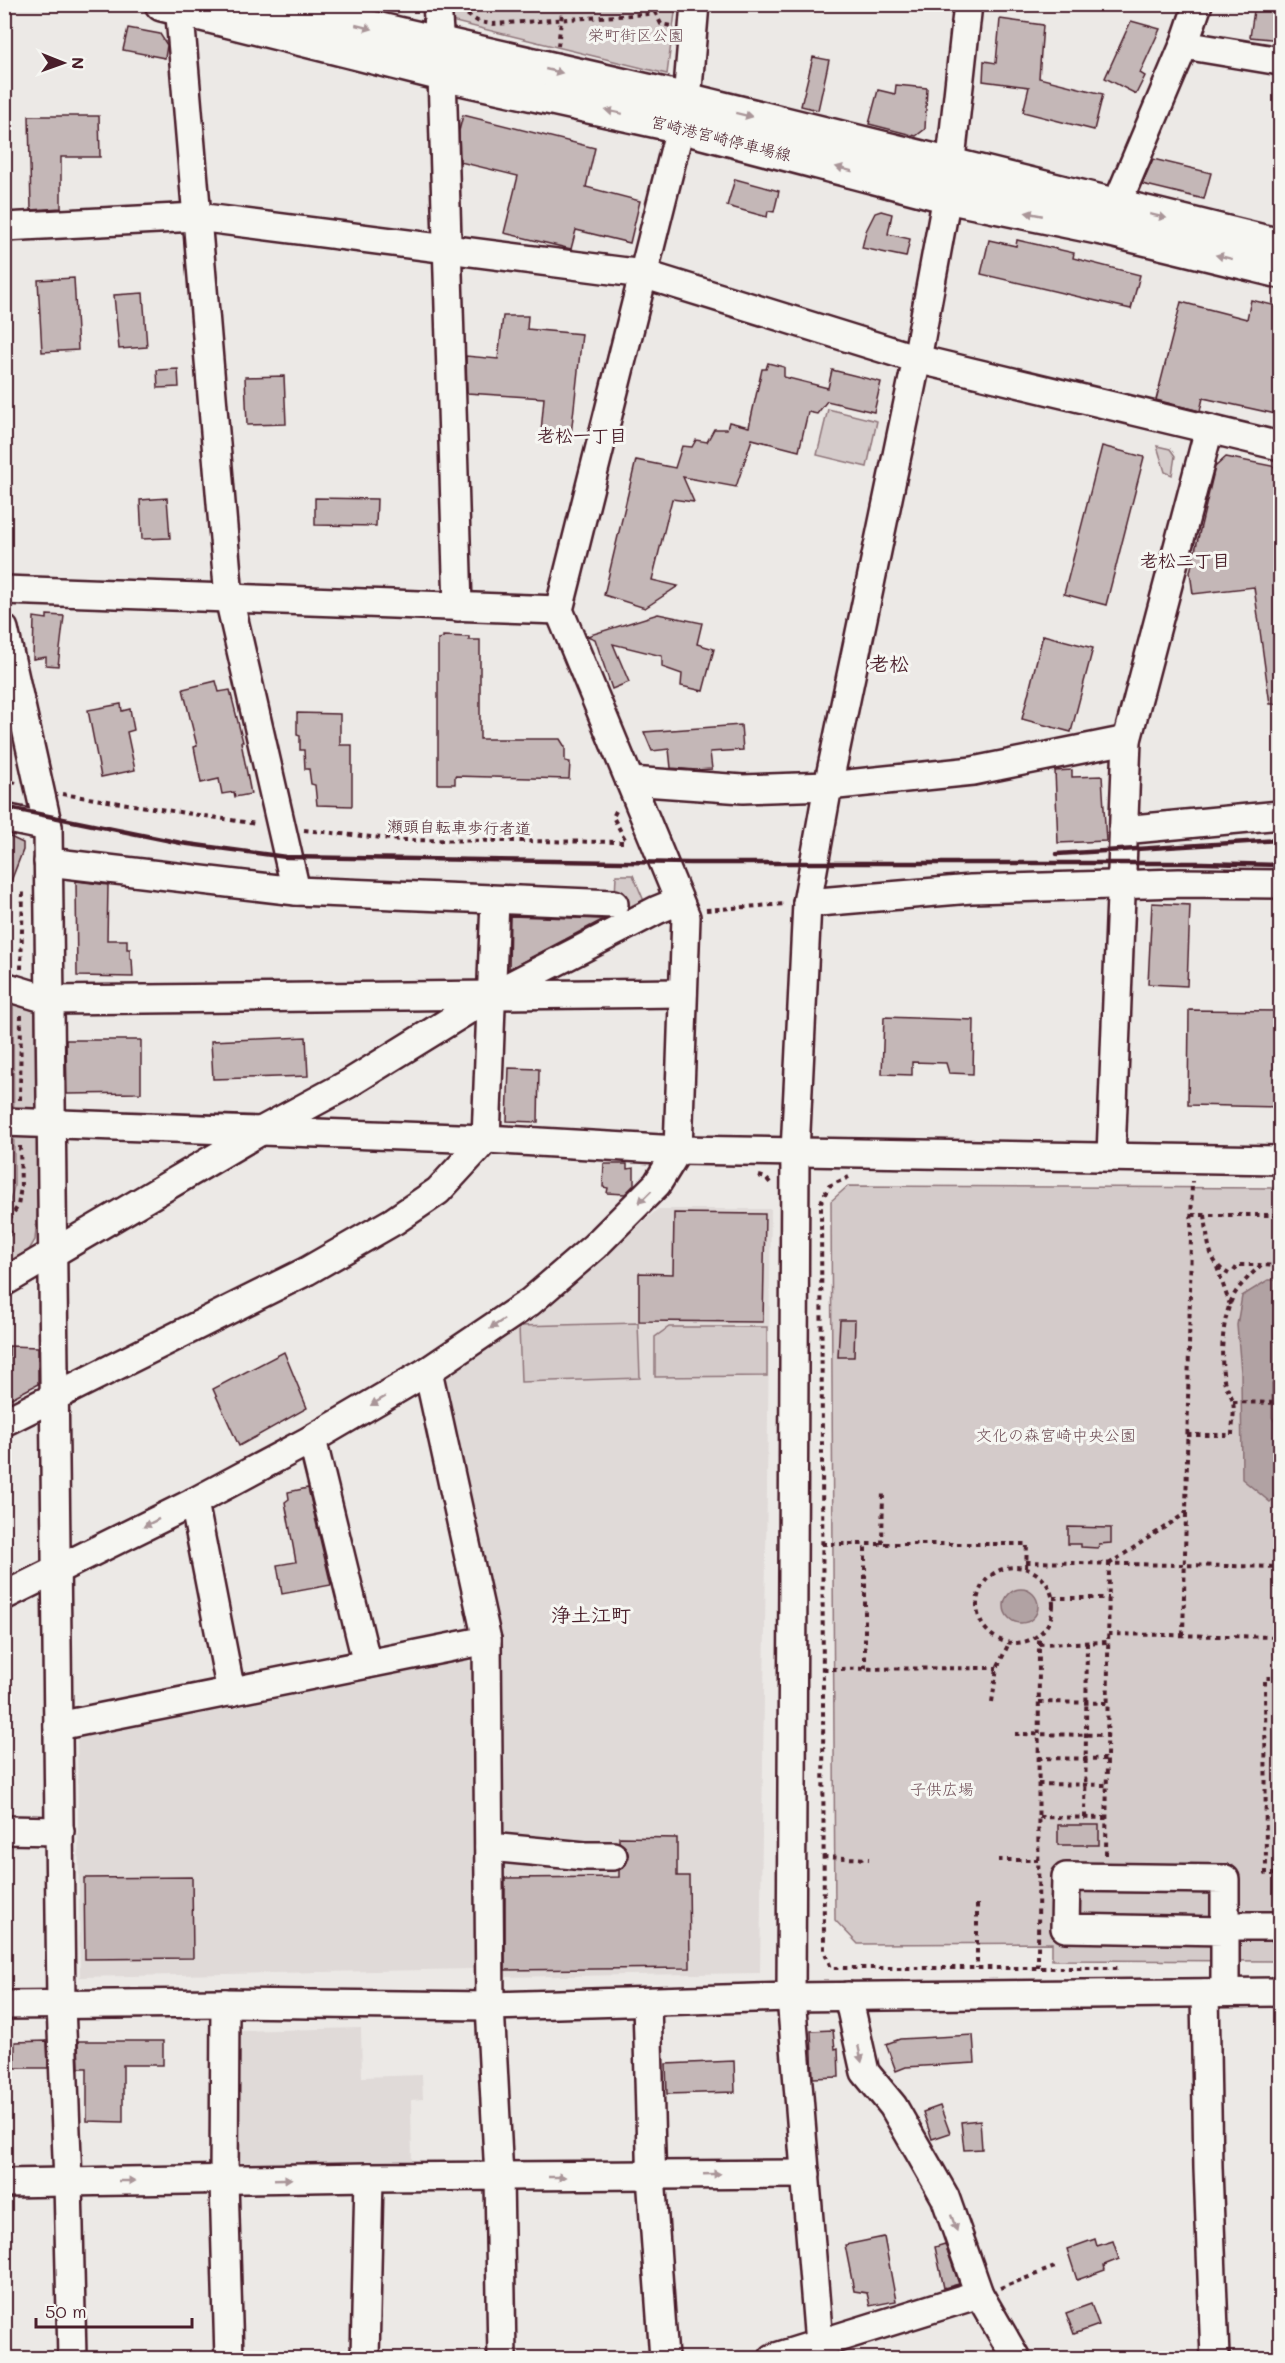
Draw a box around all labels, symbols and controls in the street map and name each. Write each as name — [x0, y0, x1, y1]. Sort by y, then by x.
one-way arrow — [355, 23, 373, 33]
park label: 栄町街区公園 — [588, 24, 684, 45]
north arrow — [33, 33, 93, 93]
text: N — [68, 57, 89, 70]
one-way arrow — [545, 66, 563, 76]
one-way arrow — [605, 106, 623, 116]
street label: 宮崎港宮崎停車場線 — [649, 110, 794, 165]
one-way arrow — [735, 110, 753, 120]
one-way arrow — [835, 164, 853, 173]
one-way arrow — [1024, 209, 1043, 218]
one-way arrow — [1149, 212, 1167, 222]
one-way arrow — [1214, 252, 1233, 262]
district label: 老松一丁目 — [537, 423, 627, 447]
district label: 老松二丁目 — [1140, 548, 1230, 572]
district label: 老松 — [869, 650, 909, 676]
street label: 瀬頭自転車歩行者道 — [387, 815, 531, 838]
one-way arrow — [637, 1190, 652, 1204]
one-way arrow — [489, 1318, 505, 1329]
one-way arrow — [370, 1395, 386, 1406]
park label: 文化の森宮崎中央公園 — [976, 1424, 1136, 1445]
one-way arrow — [142, 1518, 160, 1528]
district label: 浄土江町 — [551, 1601, 631, 1627]
park label: 子供広場 — [910, 1778, 974, 1799]
one-way arrow — [856, 2044, 866, 2063]
one-way arrow — [702, 2169, 721, 2179]
one-way arrow — [548, 2172, 567, 2182]
one-way arrow — [273, 2174, 292, 2184]
one-way arrow — [117, 2177, 136, 2186]
one-way arrow — [949, 2214, 959, 2232]
scale bar — [36, 2291, 192, 2329]
text: 50 m — [45, 2299, 87, 2323]

